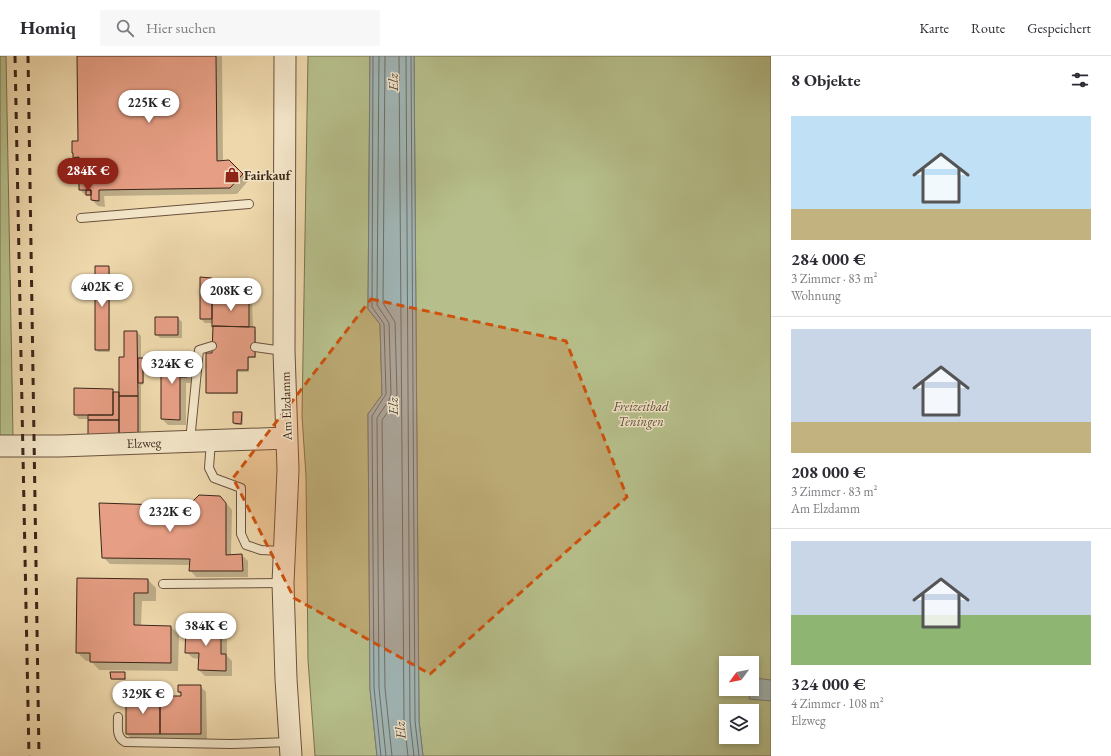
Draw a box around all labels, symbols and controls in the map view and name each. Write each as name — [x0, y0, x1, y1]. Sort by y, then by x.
search box — [100, 10, 380, 46]
text: Homiq — [20, 15, 76, 40]
icon: search — [114, 17, 136, 39]
text: Hier suchen — [146, 18, 216, 37]
text: Karte — [919, 19, 949, 37]
text: Route — [971, 19, 1005, 37]
text: Gespeichert — [1027, 19, 1091, 37]
text: 8 Objekte — [791, 69, 861, 91]
icon: filters — [1069, 69, 1091, 91]
water label: Elz — [384, 73, 402, 92]
pin: 225K € — [116, 90, 182, 124]
text: 225K € — [127, 94, 171, 111]
icon: home — [905, 142, 977, 214]
pin: 284K € — [55, 158, 121, 192]
text: 284K € — [66, 162, 110, 179]
shop icon: Fairkauf — [223, 166, 241, 184]
place label: Fairkauf — [244, 167, 293, 184]
text: 284 000 € — [791, 248, 866, 270]
text: 3 Zimmer · 83 m² — [791, 270, 877, 287]
pin: 402K € — [69, 274, 135, 308]
text: 402K € — [80, 278, 124, 295]
pin: 208K € — [198, 278, 264, 312]
text: 208K € — [209, 282, 253, 299]
text: Wohnung — [791, 287, 841, 304]
pin: 324K € — [139, 351, 205, 385]
text: 324K € — [150, 355, 194, 372]
icon: home — [905, 355, 977, 427]
street label: Am Elzdamm — [276, 371, 296, 442]
water label: Elz — [384, 397, 402, 416]
park label: Freizeitbad Teningen — [612, 398, 669, 430]
street label: Elzweg — [126, 434, 162, 452]
text: 208 000 € — [791, 461, 866, 483]
text: 3 Zimmer · 83 m² — [791, 483, 877, 500]
pin: 232K € — [137, 499, 203, 533]
text: Am Elzdamm — [791, 500, 860, 517]
text: 232K € — [148, 503, 192, 520]
icon: home — [905, 567, 977, 639]
pin: 384K € — [173, 613, 239, 647]
text: 384K € — [184, 617, 228, 634]
north arrow — [719, 656, 759, 696]
map controls — [719, 656, 759, 744]
text: 324 000 € — [791, 673, 866, 695]
pin: 329K € — [110, 681, 176, 715]
text: 329K € — [121, 685, 165, 702]
text: 4 Zimmer · 108 m² — [791, 695, 884, 712]
button: layers — [719, 704, 759, 744]
text: Elzweg — [791, 712, 826, 729]
water label: Elz — [390, 720, 410, 741]

